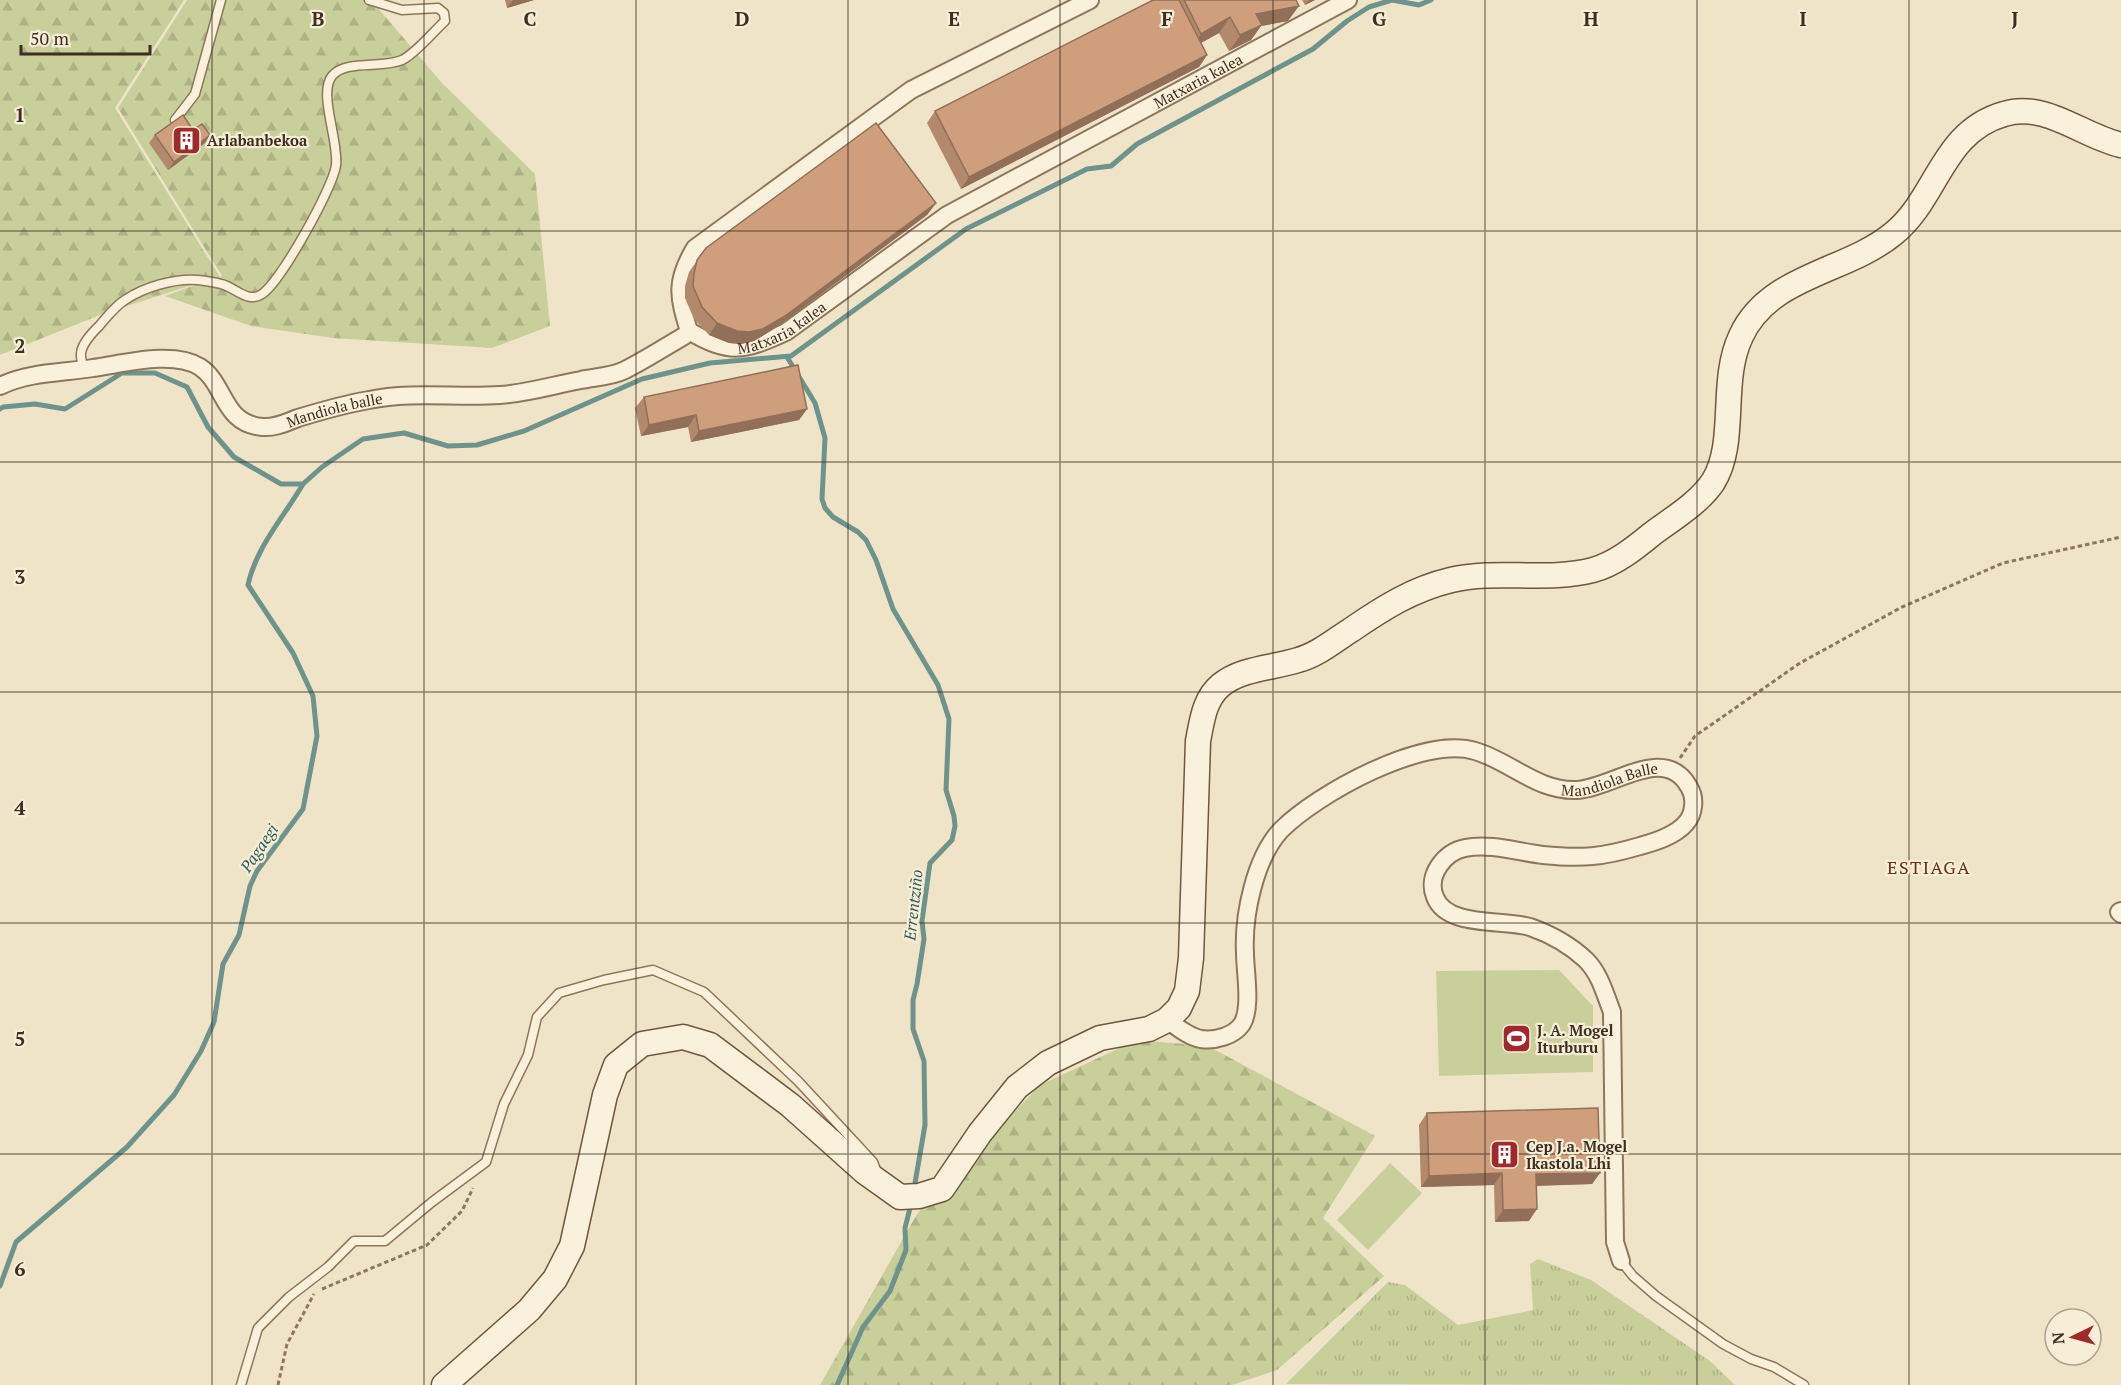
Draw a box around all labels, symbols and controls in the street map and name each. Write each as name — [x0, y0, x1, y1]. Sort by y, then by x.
text: B — [312, 5, 325, 32]
text: C — [523, 5, 537, 32]
text: D — [735, 5, 749, 32]
text: E — [948, 5, 960, 32]
text: F — [1161, 5, 1173, 32]
text: G — [1372, 5, 1386, 32]
text: H — [1583, 5, 1599, 32]
text: I — [1799, 5, 1807, 32]
text: J — [2011, 5, 2019, 32]
scale bar — [21, 18, 150, 56]
text: 50 m — [30, 26, 70, 50]
street label: Matxaria kalea — [1150, 48, 1246, 112]
text: 1 — [14, 101, 26, 128]
building icon: Arlabanbekoa — [170, 124, 202, 156]
place label: Arlabanbekoa — [207, 130, 308, 150]
street label: Matxaria kalea — [736, 296, 830, 358]
text: 2 — [14, 332, 26, 359]
street label: Mandiola balle — [283, 388, 384, 432]
text: 3 — [14, 563, 26, 590]
street label: Mandiola Balle — [1560, 758, 1659, 800]
text: 4 — [14, 794, 26, 821]
water label: Pagaegi — [234, 819, 283, 877]
district label: ESTIAGA — [1887, 855, 1971, 879]
water label: Errentziño — [898, 868, 928, 943]
place label: J. A. Mogel Iturburu — [1537, 1020, 1614, 1057]
sports icon: J. A. Mogel Iturburu — [1500, 1023, 1532, 1055]
text: 5 — [14, 1025, 26, 1052]
place label: Cep J.a. Mogel Ikastola Lhi — [1526, 1136, 1627, 1173]
building icon: Cep J.a. Mogel Ikastola Lhi — [1489, 1139, 1521, 1171]
text: 6 — [14, 1255, 26, 1282]
north arrow — [2043, 1307, 2103, 1367]
text: N — [2047, 1331, 2070, 1345]

